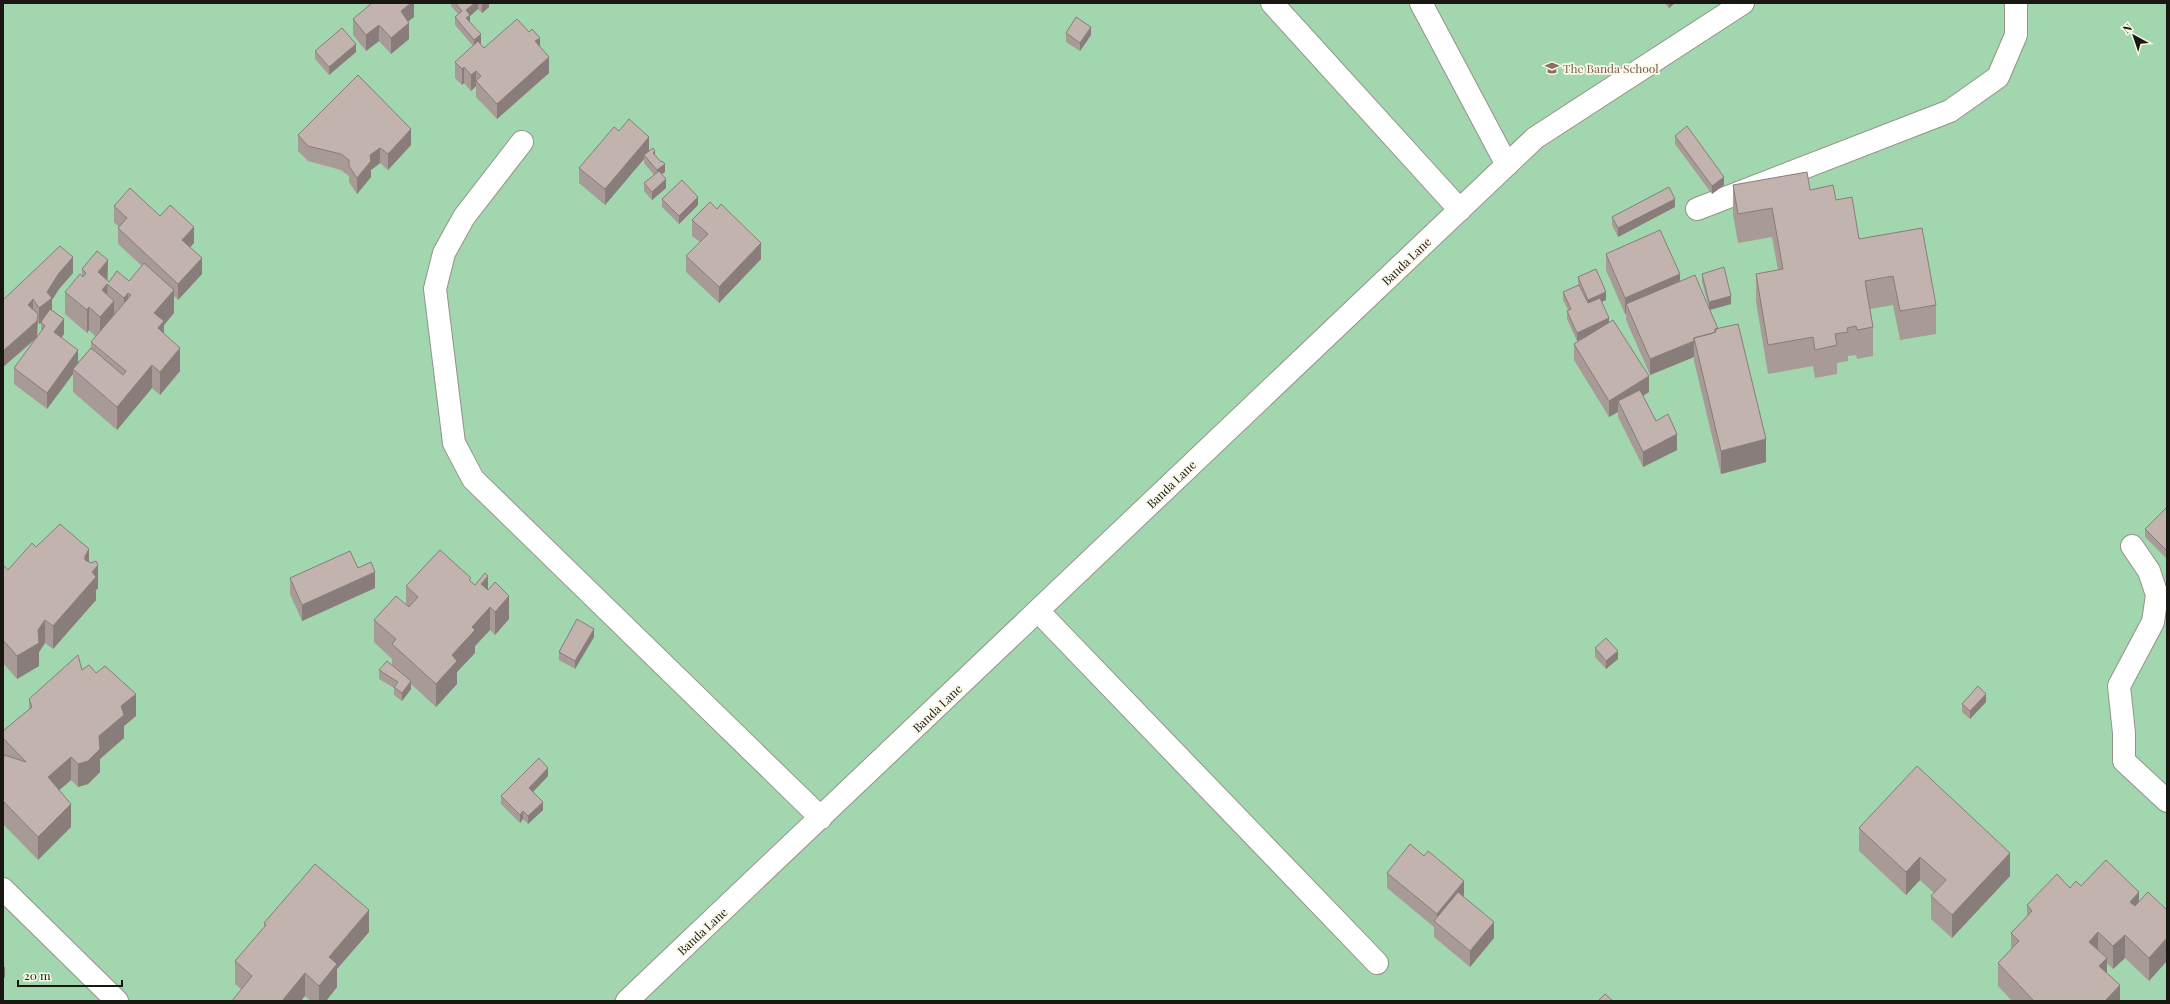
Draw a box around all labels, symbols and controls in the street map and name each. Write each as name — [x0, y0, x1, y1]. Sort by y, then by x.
north arrow — [2114, 16, 2154, 56]
text: N — [2119, 20, 2135, 36]
school or university icon: The Banda School — [1544, 60, 1560, 76]
place label: The Banda School — [1563, 60, 1659, 76]
street label: Banda Lane — [1378, 233, 1434, 289]
street label: Banda Lane — [1143, 456, 1199, 512]
street label: Banda Lane — [909, 680, 965, 736]
street label: Banda Lane — [674, 904, 730, 958]
scale bar — [18, 962, 122, 988]
text: 20 m — [24, 967, 51, 983]

